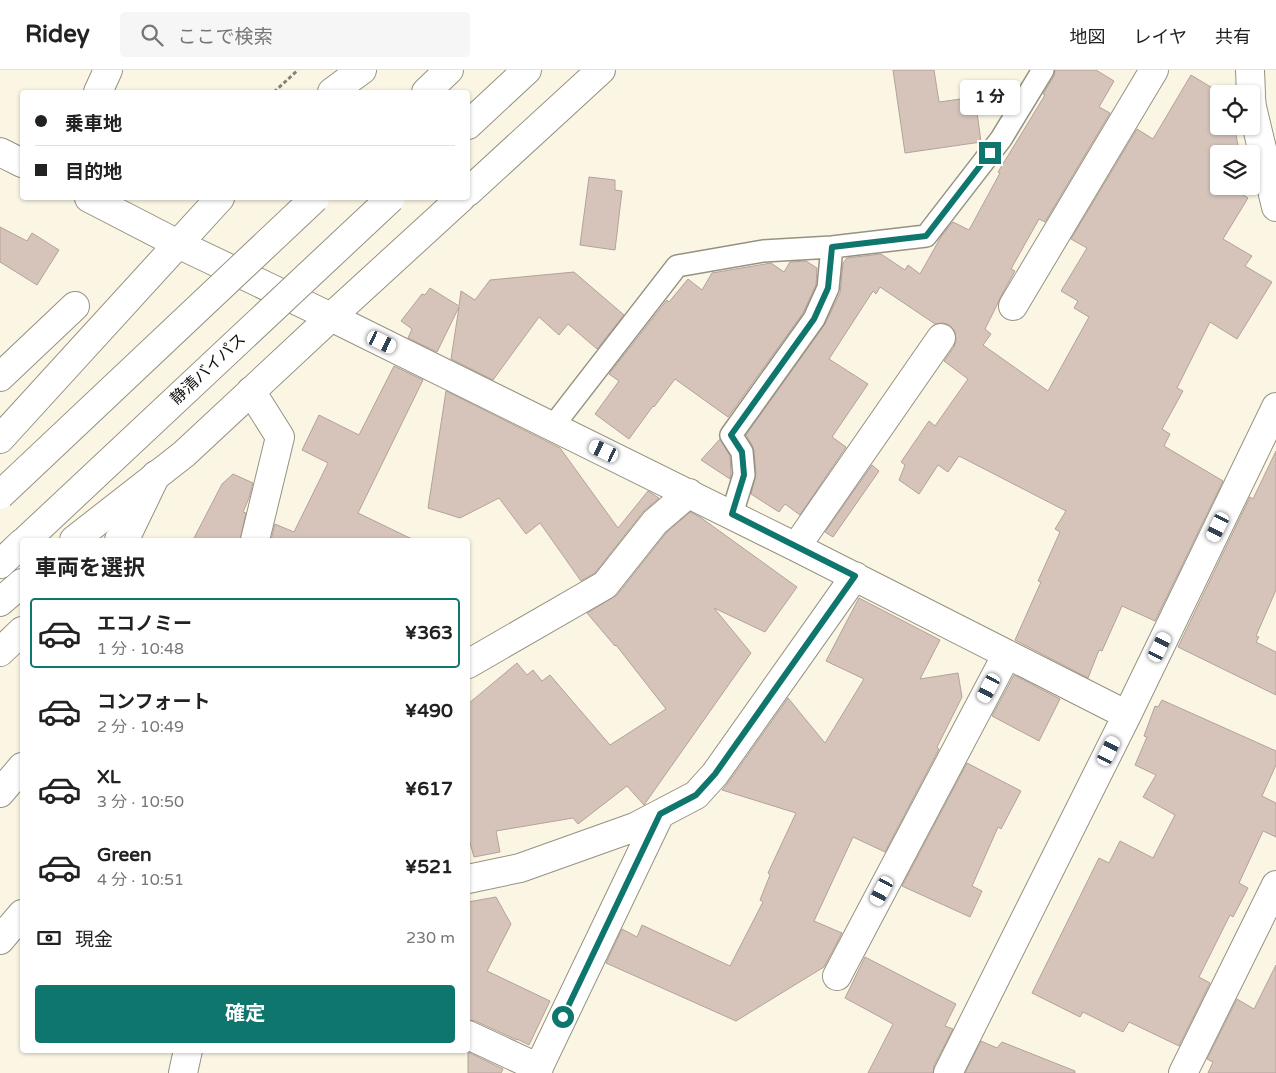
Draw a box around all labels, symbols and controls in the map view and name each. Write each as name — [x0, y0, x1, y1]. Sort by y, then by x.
search box — [120, 12, 470, 57]
text: Ridey — [25, 20, 90, 49]
icon: search — [138, 21, 166, 49]
text: ここで検索 — [178, 26, 273, 48]
text: 地図 — [1070, 26, 1106, 48]
text: レイヤ — [1134, 26, 1187, 48]
text: 共有 — [1215, 26, 1251, 48]
callout: 1 分 — [960, 81, 1020, 116]
map controls — [1210, 85, 1260, 195]
button: locate — [1210, 85, 1260, 135]
text: 1 分 — [975, 87, 1005, 107]
text: 乗車地 — [65, 113, 122, 135]
route end — [979, 142, 1001, 164]
button: layers — [1210, 145, 1260, 195]
text: 目的地 — [65, 161, 122, 183]
street label: 静清バイパス — [166, 329, 250, 409]
car — [365, 329, 398, 355]
car — [587, 438, 620, 464]
car — [1204, 510, 1231, 544]
text: 車両を選択 — [35, 555, 145, 581]
icon: car — [37, 611, 82, 656]
text: エコノミー — [97, 613, 192, 635]
text: ¥363 — [405, 622, 453, 644]
car — [1146, 630, 1173, 664]
text: 1 分 · 10:48 — [97, 639, 184, 659]
car — [975, 671, 1002, 705]
icon: car — [37, 689, 82, 734]
text: コンフォート — [97, 691, 210, 713]
text: ¥490 — [405, 700, 453, 722]
text: 2 分 · 10:49 — [97, 717, 184, 737]
car — [1095, 734, 1122, 768]
text: XL — [97, 766, 121, 788]
icon: car — [37, 767, 82, 812]
text: ¥617 — [405, 778, 453, 800]
text: 3 分 · 10:50 — [97, 792, 184, 812]
text: Green — [97, 844, 151, 866]
icon: car — [37, 845, 82, 890]
text: ¥521 — [405, 856, 453, 878]
text: 4 分 · 10:51 — [97, 870, 184, 890]
car — [868, 874, 895, 908]
icon: cash — [35, 924, 63, 952]
text: 230 m — [406, 928, 455, 948]
text: 現金 — [75, 929, 113, 951]
button: 確定 — [35, 985, 455, 1043]
route start — [552, 1006, 574, 1028]

